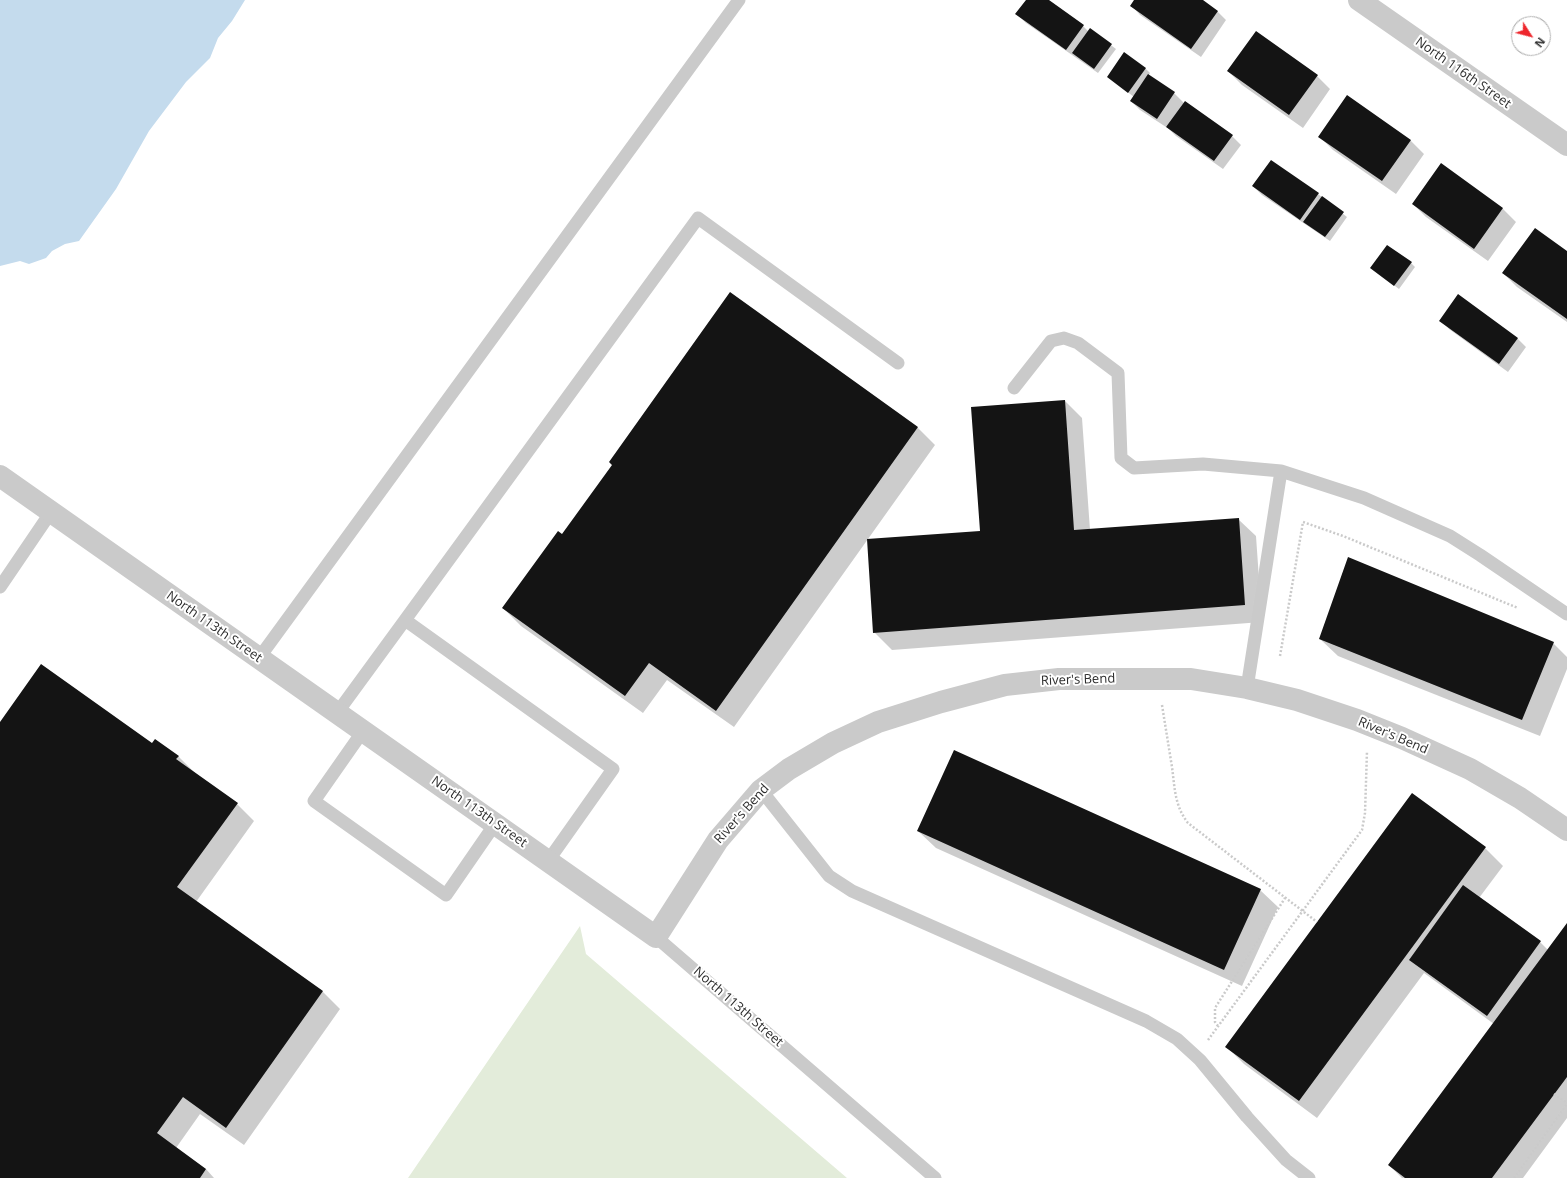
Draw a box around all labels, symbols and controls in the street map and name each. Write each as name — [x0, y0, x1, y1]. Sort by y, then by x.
north arrow — [1511, 16, 1551, 56]
street label: North 116th Street — [1412, 34, 1514, 112]
text: N — [1532, 35, 1549, 51]
street label: North 113th Street — [163, 588, 265, 666]
street label: River's Bend — [1041, 671, 1115, 689]
street label: River's Bend — [1356, 714, 1430, 758]
street label: North 113th Street — [428, 773, 530, 851]
street label: River's Bend — [711, 781, 773, 847]
street label: North 113th Street — [690, 964, 786, 1050]

